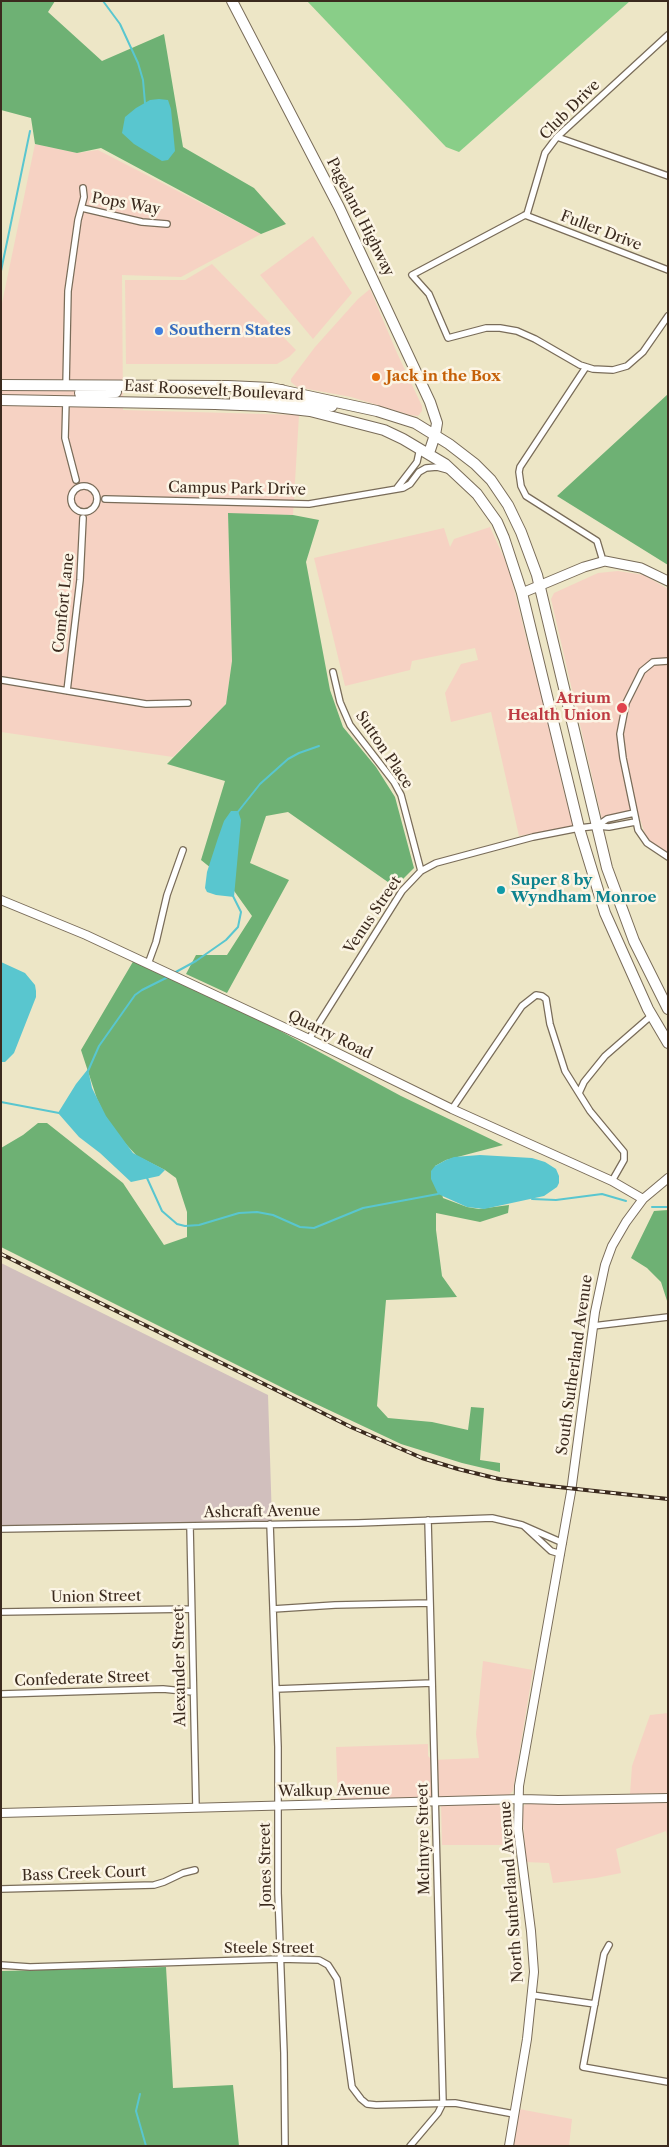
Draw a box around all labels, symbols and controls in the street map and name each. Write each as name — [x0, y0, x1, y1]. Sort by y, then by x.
street label: Club Drive — [536, 76, 604, 144]
street label: Pageland Highway — [322, 155, 398, 279]
street label: Pops Way — [90, 189, 162, 219]
street label: Fuller Drive — [558, 207, 644, 255]
place label: Southern States — [169, 322, 291, 340]
marker: Southern States — [153, 325, 165, 337]
place label: Jack in the Box — [386, 368, 501, 386]
marker: Jack in the Box — [370, 371, 382, 383]
street label: East Roosevelt Boulevard — [124, 377, 304, 405]
street label: Campus Park Drive — [168, 479, 306, 499]
street label: Comfort Lane — [50, 552, 78, 654]
place label: Atrium Health Union — [507, 690, 611, 725]
marker: Atrium Health Union — [615, 701, 629, 715]
street label: Sutton Place — [351, 708, 417, 792]
place label: Super 8 by Wyndham Monroe — [511, 872, 656, 907]
street label: Venus Street — [340, 873, 406, 957]
marker: Super 8 by Wyndham Monroe — [495, 884, 507, 896]
street label: Quarry Road — [285, 1007, 375, 1063]
street label: South Sutherland Avenue — [553, 1274, 597, 1456]
street label: Ashcraft Avenue — [203, 1502, 321, 1522]
street label: Union Street — [51, 1587, 141, 1607]
street label: Alexander Street — [170, 1607, 190, 1727]
street label: Confederate Street — [14, 1668, 150, 1690]
street label: Walkup Avenue — [278, 1781, 390, 1801]
street label: McIntyre Street — [414, 1783, 434, 1895]
street label: North Sutherland Avenue — [497, 1801, 527, 1983]
street label: Jones Street — [256, 1822, 276, 1908]
street label: Bass Creek Court — [22, 1863, 146, 1885]
street label: Steele Street — [224, 1940, 314, 1958]

